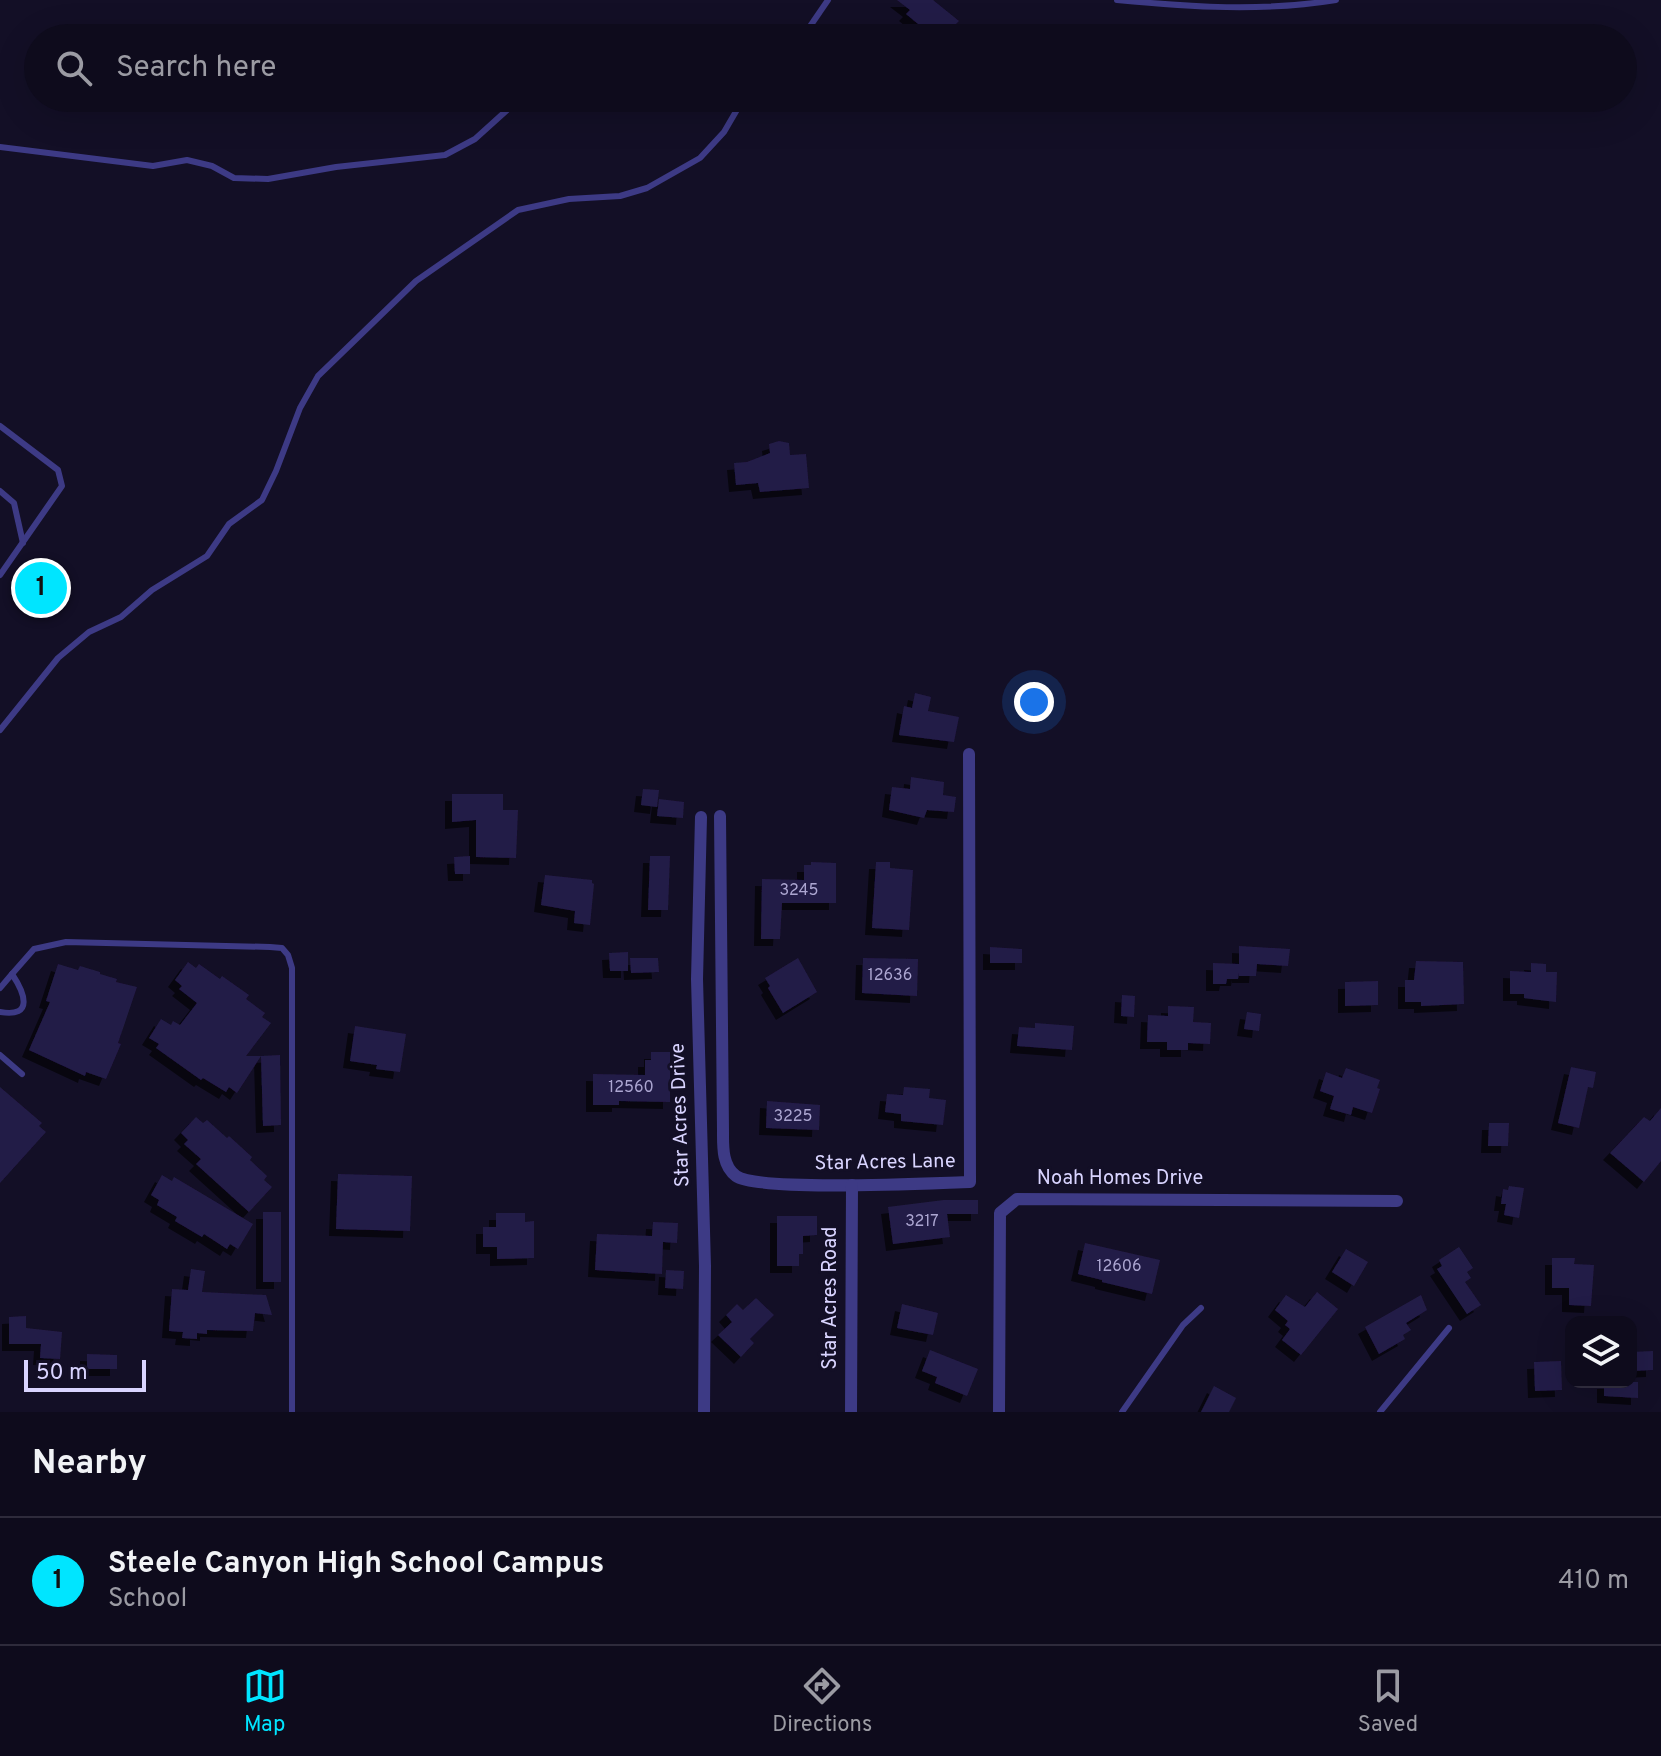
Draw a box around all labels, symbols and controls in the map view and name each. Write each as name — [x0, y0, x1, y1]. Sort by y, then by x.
search box — [24, 24, 1637, 112]
icon: search — [52, 46, 96, 90]
text: Search here — [116, 50, 276, 87]
pin: 1 — [15, 558, 67, 618]
your location — [1014, 682, 1054, 722]
house number: 3245 — [780, 881, 818, 901]
house number: 12636 — [868, 966, 912, 986]
street label: Star Acres Drive — [665, 1042, 697, 1188]
house number: 12560 — [608, 1078, 654, 1098]
house number: 3225 — [774, 1107, 812, 1127]
street label: Star Acres Lane — [814, 1149, 956, 1177]
street label: Noah Homes Drive — [1037, 1166, 1203, 1192]
house number: 3217 — [905, 1212, 939, 1232]
street label: Star Acres Road — [818, 1226, 844, 1370]
house number: 12606 — [1096, 1257, 1142, 1277]
map controls — [1565, 1316, 1637, 1388]
button: layers — [1565, 1316, 1637, 1388]
scale bar — [24, 1356, 146, 1392]
text: 50 m — [36, 1360, 88, 1387]
text: Nearby — [32, 1443, 147, 1486]
text: Steele Canyon High School Campus — [108, 1546, 604, 1583]
text: 1 — [53, 1565, 63, 1598]
text: 410 m — [1558, 1565, 1629, 1598]
text: School — [108, 1583, 187, 1616]
tab: Map — [243, 1664, 287, 1739]
tab: Directions — [772, 1664, 872, 1739]
tab: Saved — [1358, 1664, 1418, 1739]

